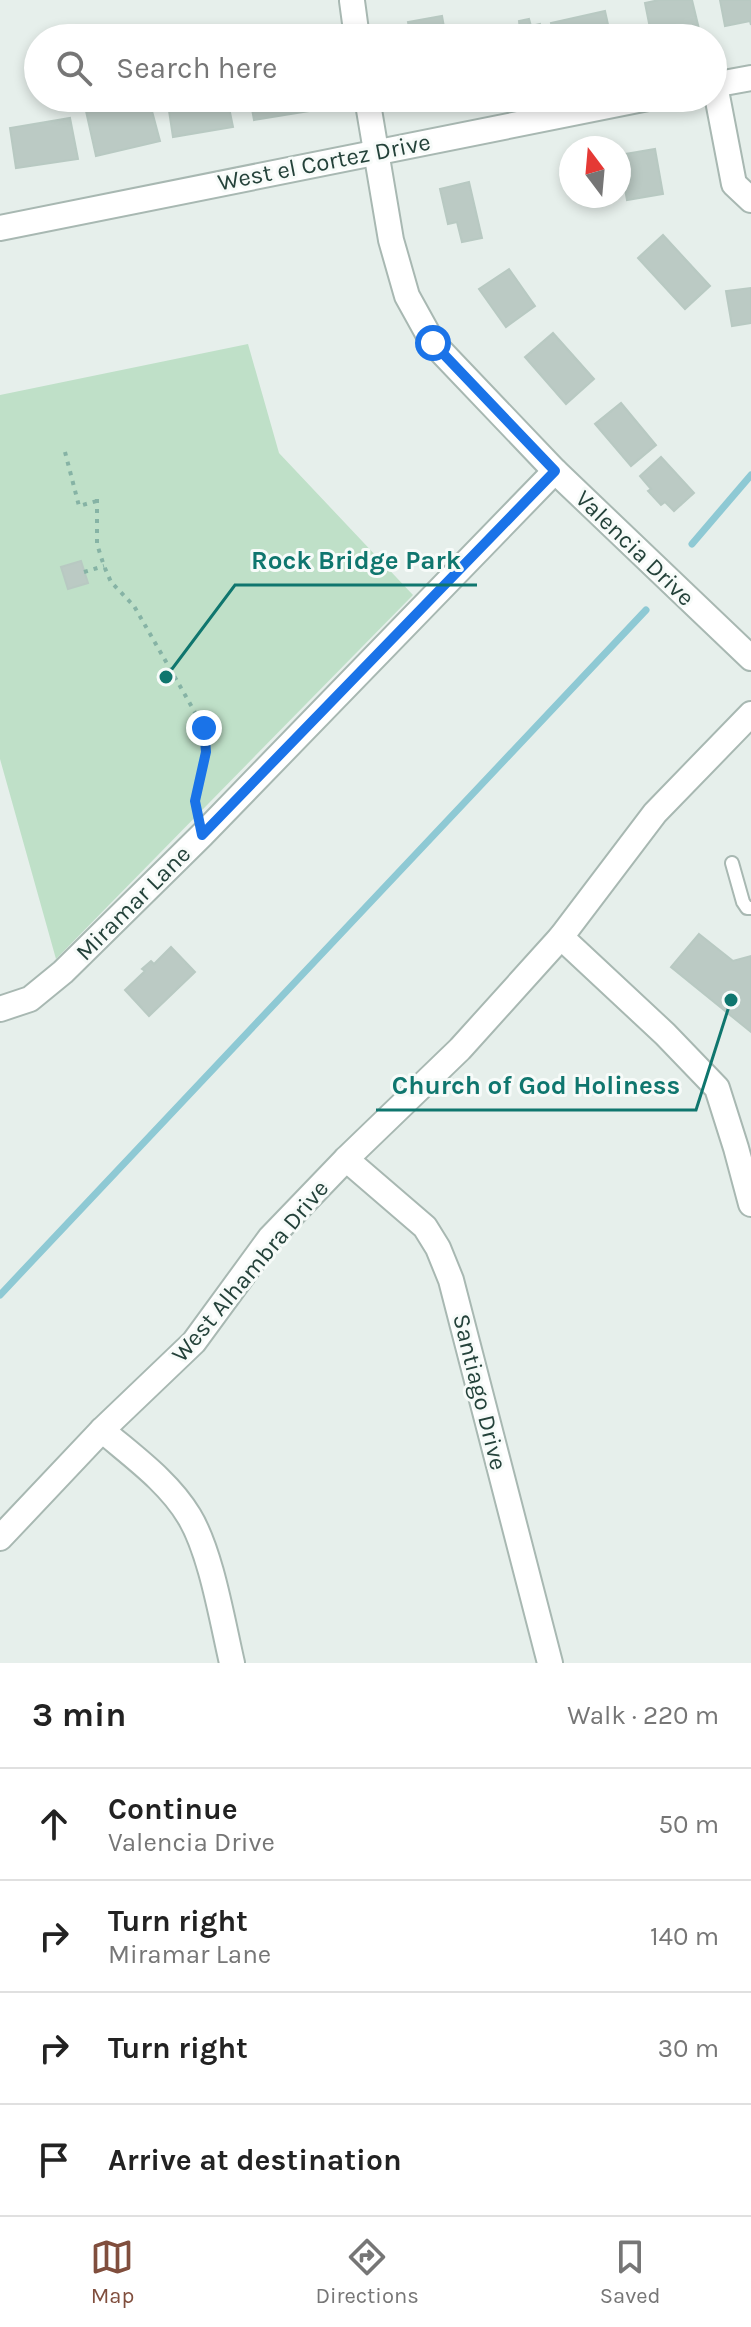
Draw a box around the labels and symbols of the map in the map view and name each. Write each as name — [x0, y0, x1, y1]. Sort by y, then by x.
street label: West el Cortez Drive — [215, 128, 433, 196]
north arrow — [559, 136, 631, 208]
route start — [415, 325, 451, 361]
street label: Valencia Drive — [570, 484, 700, 612]
callout: Rock Bridge Park — [235, 535, 477, 585]
text: Rock Bridge Park — [251, 545, 461, 576]
route end — [186, 710, 222, 746]
street label: Miramar Lane — [70, 840, 196, 966]
callout: Church of God Holiness — [376, 1060, 696, 1110]
text: Church of God Holiness — [392, 1070, 680, 1101]
street label: West Alhambra Drive — [166, 1174, 334, 1368]
street label: Santiago Drive — [447, 1311, 513, 1473]

